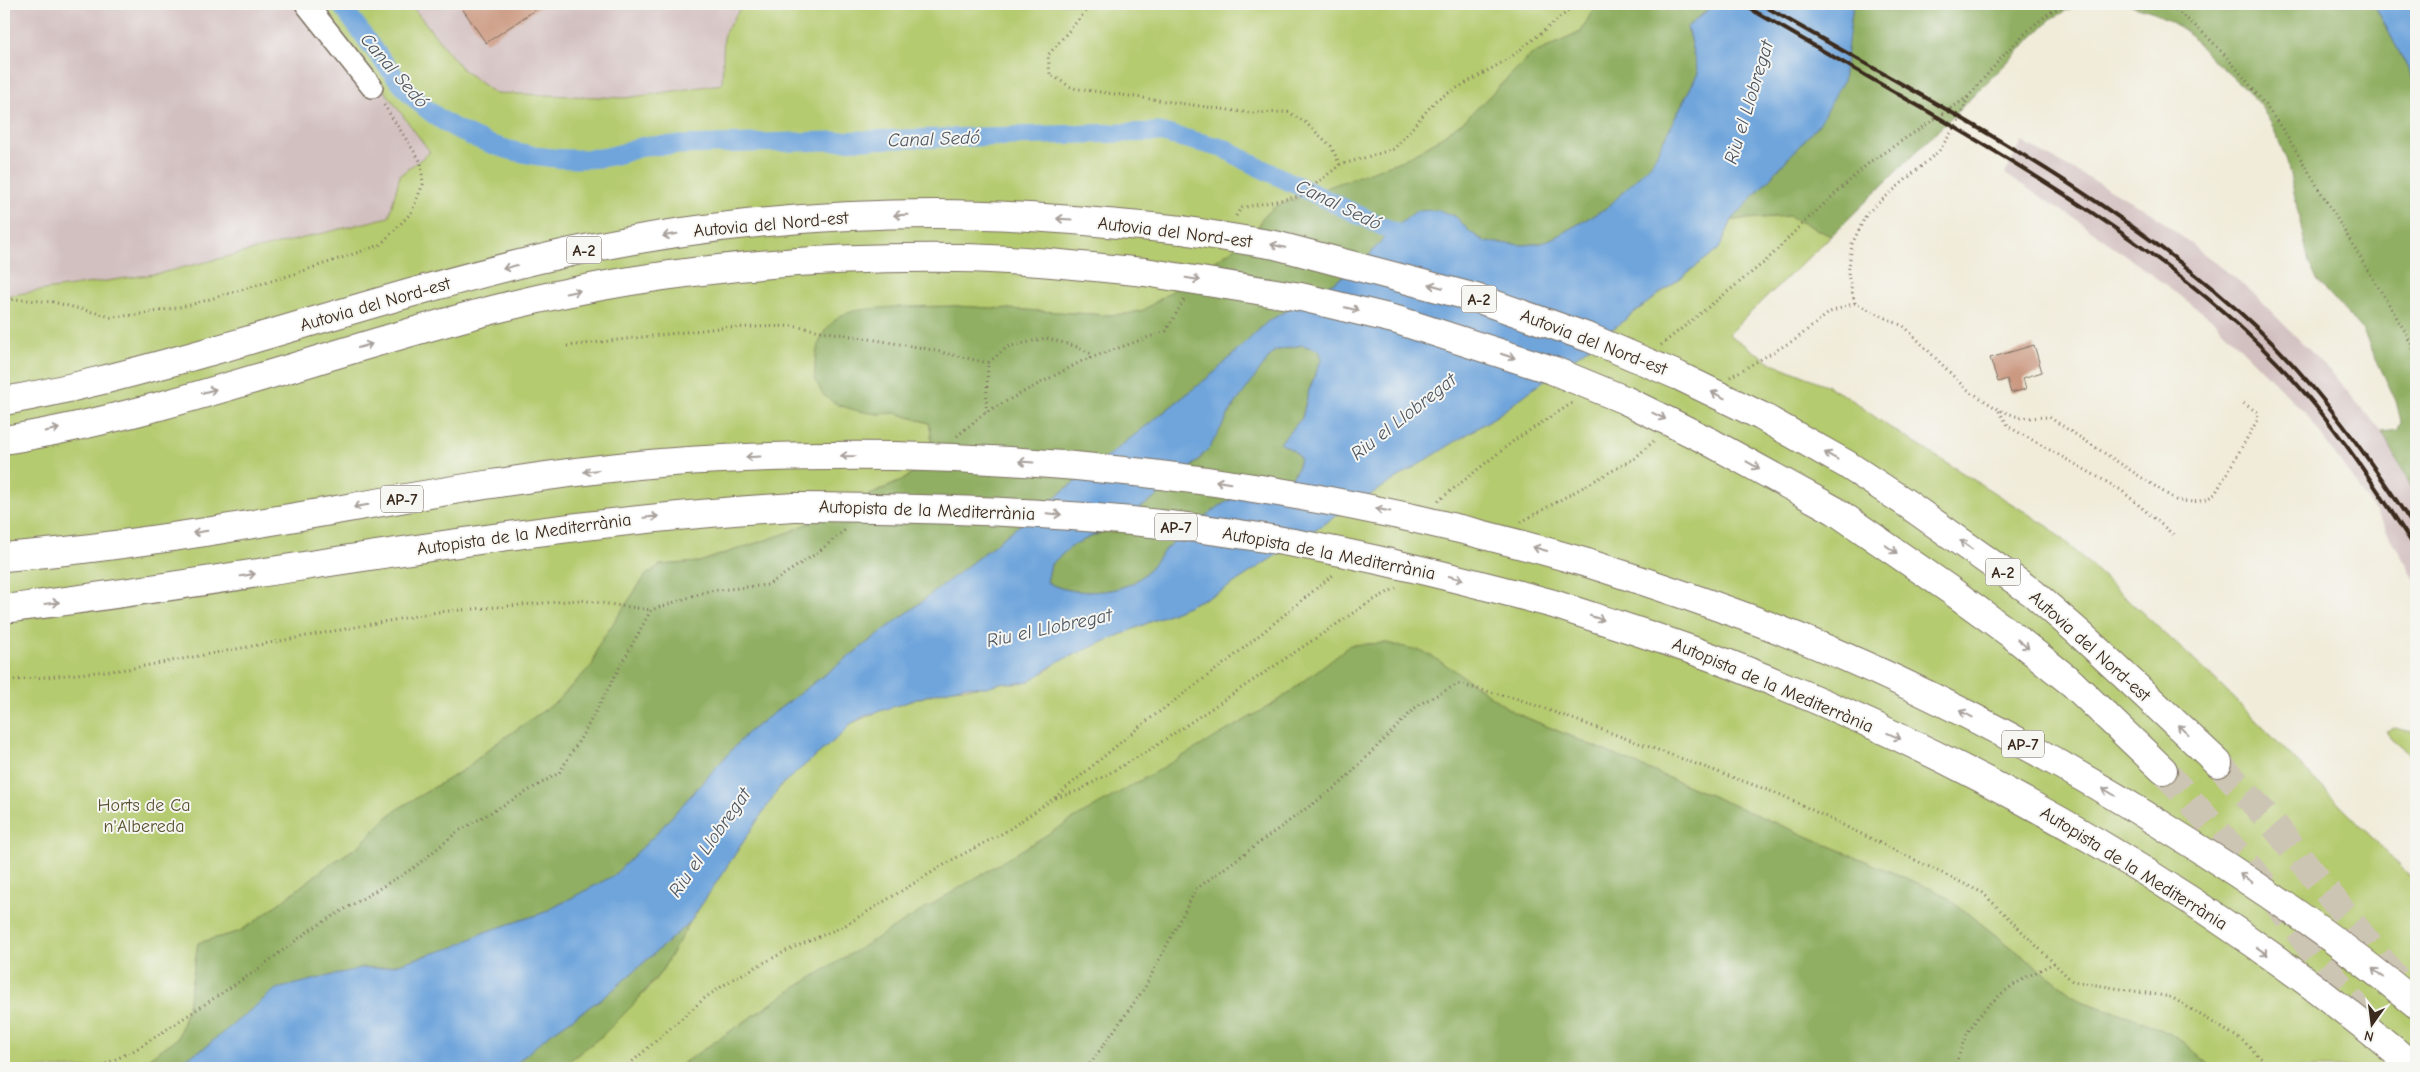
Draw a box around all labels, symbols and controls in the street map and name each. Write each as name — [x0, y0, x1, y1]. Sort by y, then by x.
water label: Canal Sedó — [356, 29, 433, 113]
water label: Riu el Llobregat — [1720, 36, 1779, 167]
water label: Canal Sedó — [888, 126, 981, 152]
water label: Canal Sedó — [1292, 175, 1385, 235]
street label: Autovia del Nord-est — [693, 207, 850, 242]
one-way arrow — [893, 210, 910, 220]
street label: Autovia del Nord-est — [1097, 213, 1254, 252]
one-way arrow — [1056, 214, 1072, 224]
one-way arrow — [662, 230, 678, 240]
road number: A-2 — [566, 236, 602, 264]
one-way arrow — [1271, 241, 1287, 250]
one-way arrow — [503, 263, 519, 272]
street label: Autovia del Nord-est — [298, 273, 454, 336]
one-way arrow — [1184, 274, 1200, 284]
one-way arrow — [1428, 281, 1444, 291]
road number: A-2 — [1462, 286, 1496, 312]
one-way arrow — [565, 287, 581, 296]
one-way arrow — [1344, 305, 1360, 314]
street label: Autovia del Nord-est — [1518, 305, 1671, 380]
one-way arrow — [357, 340, 373, 350]
one-way arrow — [1500, 351, 1516, 361]
water label: Riu el Llobregat — [1346, 368, 1462, 465]
one-way arrow — [201, 386, 217, 396]
one-way arrow — [1711, 390, 1726, 399]
one-way arrow — [1651, 411, 1666, 421]
one-way arrow — [43, 425, 59, 434]
one-way arrow — [1824, 450, 1839, 460]
one-way arrow — [840, 451, 856, 460]
one-way arrow — [745, 453, 761, 462]
one-way arrow — [1018, 457, 1034, 466]
one-way arrow — [1745, 460, 1760, 470]
one-way arrow — [583, 466, 599, 476]
one-way arrow — [1215, 476, 1231, 486]
road number: AP-7 — [381, 486, 423, 512]
street label: Autopista de la Mediterrània — [818, 496, 1035, 525]
one-way arrow — [353, 501, 369, 511]
one-way arrow — [1375, 505, 1391, 514]
street label: Autopista de la Mediterrània — [415, 509, 633, 560]
one-way arrow — [1045, 510, 1061, 519]
one-way arrow — [643, 512, 659, 522]
road number: AP-7 — [1155, 514, 1197, 540]
street label: Autopista de la Mediterrània — [1221, 523, 1437, 584]
one-way arrow — [193, 528, 209, 538]
one-way arrow — [1959, 540, 1973, 550]
one-way arrow — [1533, 544, 1549, 554]
one-way arrow — [1884, 544, 1898, 554]
road number: A-2 — [1986, 558, 2020, 586]
one-way arrow — [239, 570, 255, 580]
one-way arrow — [1447, 574, 1463, 583]
street label: Autovia del Nord-est — [2025, 587, 2155, 707]
one-way arrow — [44, 598, 60, 608]
water label: Riu el Llobregat — [984, 604, 1116, 652]
one-way arrow — [1588, 614, 1604, 624]
street label: Autopista de la Mediterrània — [1669, 634, 1877, 737]
one-way arrow — [2017, 638, 2030, 650]
one-way arrow — [1959, 709, 1974, 718]
one-way arrow — [2176, 724, 2189, 736]
road number: AP-7 — [2002, 731, 2044, 758]
one-way arrow — [1886, 732, 1901, 741]
water label: Riu el Llobregat — [664, 782, 757, 901]
one-way arrow — [2102, 787, 2116, 797]
park label: Horts de Ca n'Albereda — [97, 795, 191, 837]
street label: Autopista de la Mediterrània — [2036, 802, 2231, 935]
one-way arrow — [2240, 873, 2254, 883]
one-way arrow — [2255, 946, 2269, 956]
one-way arrow — [2371, 968, 2385, 978]
north arrow — [2348, 1000, 2398, 1050]
text: N — [2362, 1027, 2375, 1045]

